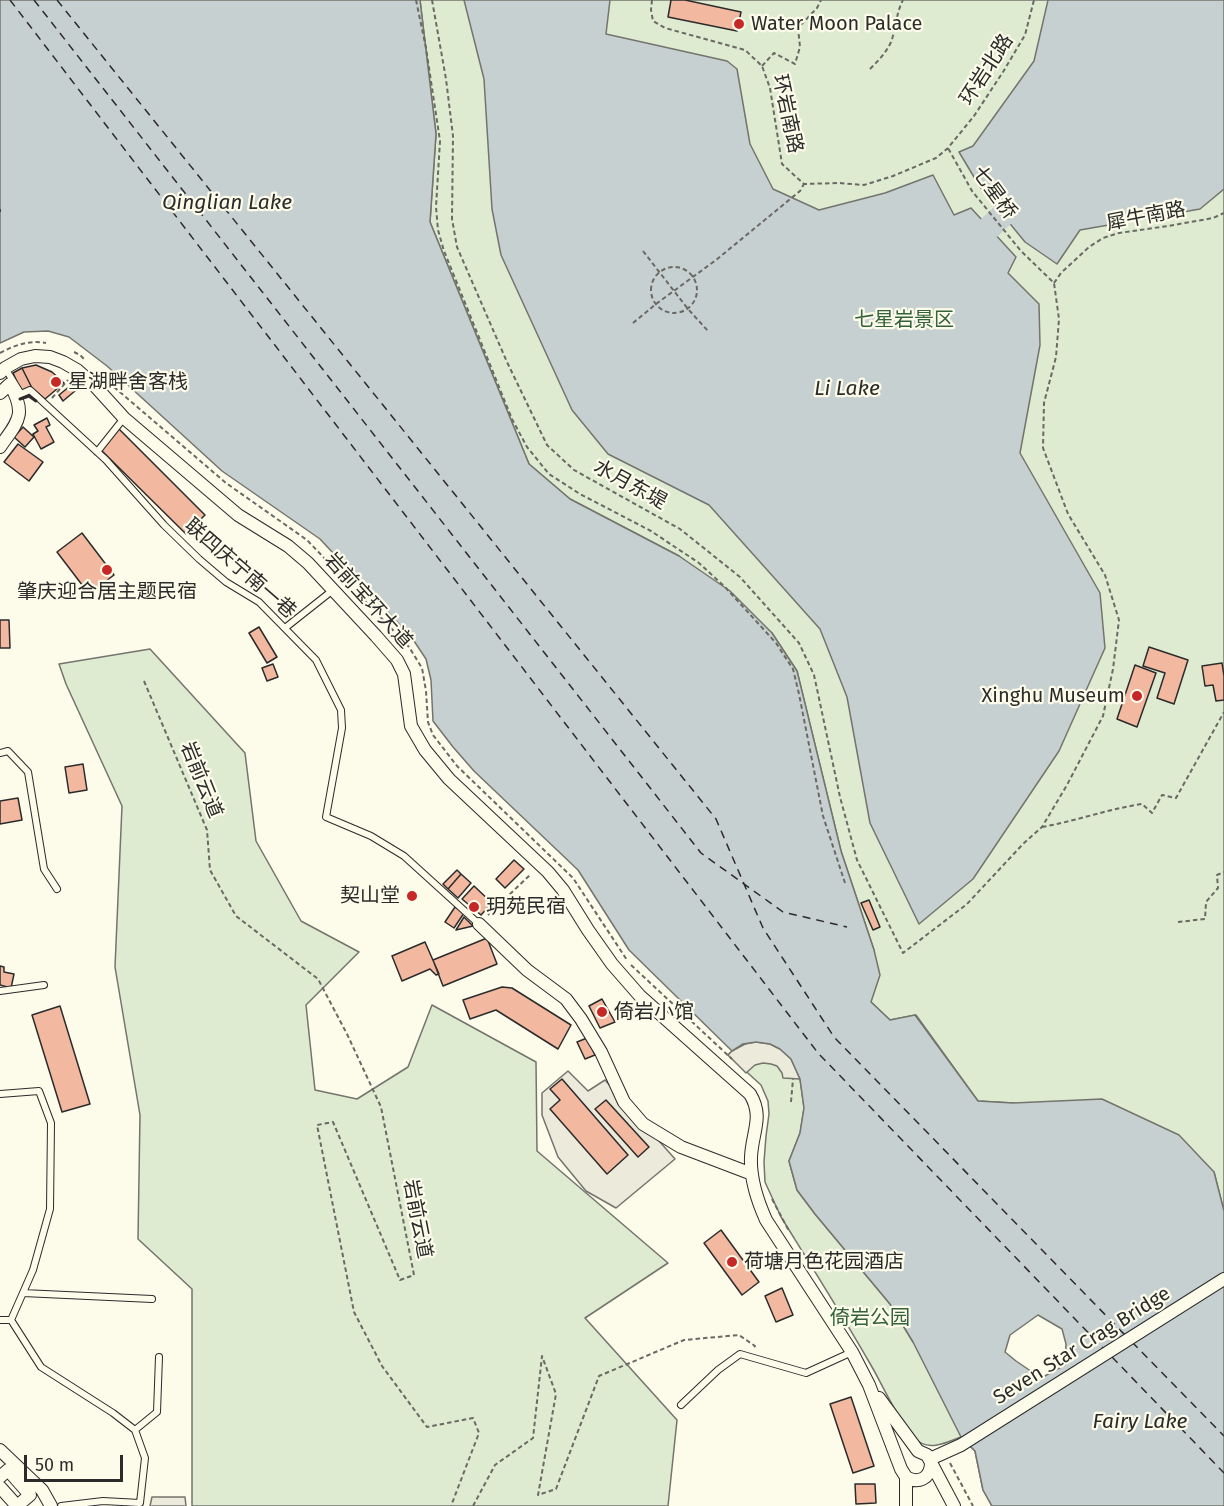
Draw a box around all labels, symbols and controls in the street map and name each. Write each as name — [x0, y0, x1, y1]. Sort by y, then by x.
place label: Water Moon Palace — [751, 12, 922, 36]
marker: Water Moon Palace — [732, 17, 746, 31]
street label: 环岩北路 — [955, 30, 1019, 110]
street label: 环岩南路 — [767, 72, 807, 156]
street label: 七星桥 — [967, 162, 1021, 224]
water label: Qinglian Lake — [162, 190, 292, 216]
street label: 犀牛南路 — [1104, 198, 1188, 236]
park label: 七星岩景区 — [854, 308, 954, 332]
place label: 星湖畔舍客栈 — [68, 370, 188, 394]
marker: 星湖畔舍客栈 — [49, 375, 63, 389]
water label: Li Lake — [814, 376, 880, 402]
street label: 水月东堤 — [589, 455, 671, 515]
street label: 联四庆宁南一巷 — [179, 514, 301, 624]
street label: 岩前宝环大道 — [319, 548, 417, 654]
marker: 肇庆迎合居主题民宿 — [100, 563, 114, 577]
place label: 肇庆迎合居主题民宿 — [17, 580, 197, 604]
place label: Xinghu Museum — [982, 684, 1125, 708]
marker: Xinghu Museum — [1130, 689, 1144, 703]
street label: 岩前云道 — [175, 738, 227, 822]
place label: 契山堂 — [340, 884, 400, 908]
marker: 契山堂 — [405, 889, 419, 903]
place label: 玥苑民宿 — [486, 895, 566, 919]
marker: 玥苑民宿 — [467, 900, 481, 914]
place label: 倚岩小馆 — [614, 1000, 694, 1024]
marker: 倚岩小馆 — [595, 1005, 609, 1019]
street label: 岩前云道 — [398, 1177, 436, 1261]
place label: 荷塘月色花园酒店 — [744, 1250, 904, 1274]
marker: 荷塘月色花园酒店 — [725, 1255, 739, 1269]
street label: Seven Star Crag Bridge — [989, 1282, 1175, 1410]
park label: 倚岩公园 — [830, 1306, 910, 1330]
water label: Fairy Lake — [1093, 1409, 1187, 1435]
scale bar — [27, 1443, 126, 1481]
text: 50 m — [35, 1454, 74, 1476]

